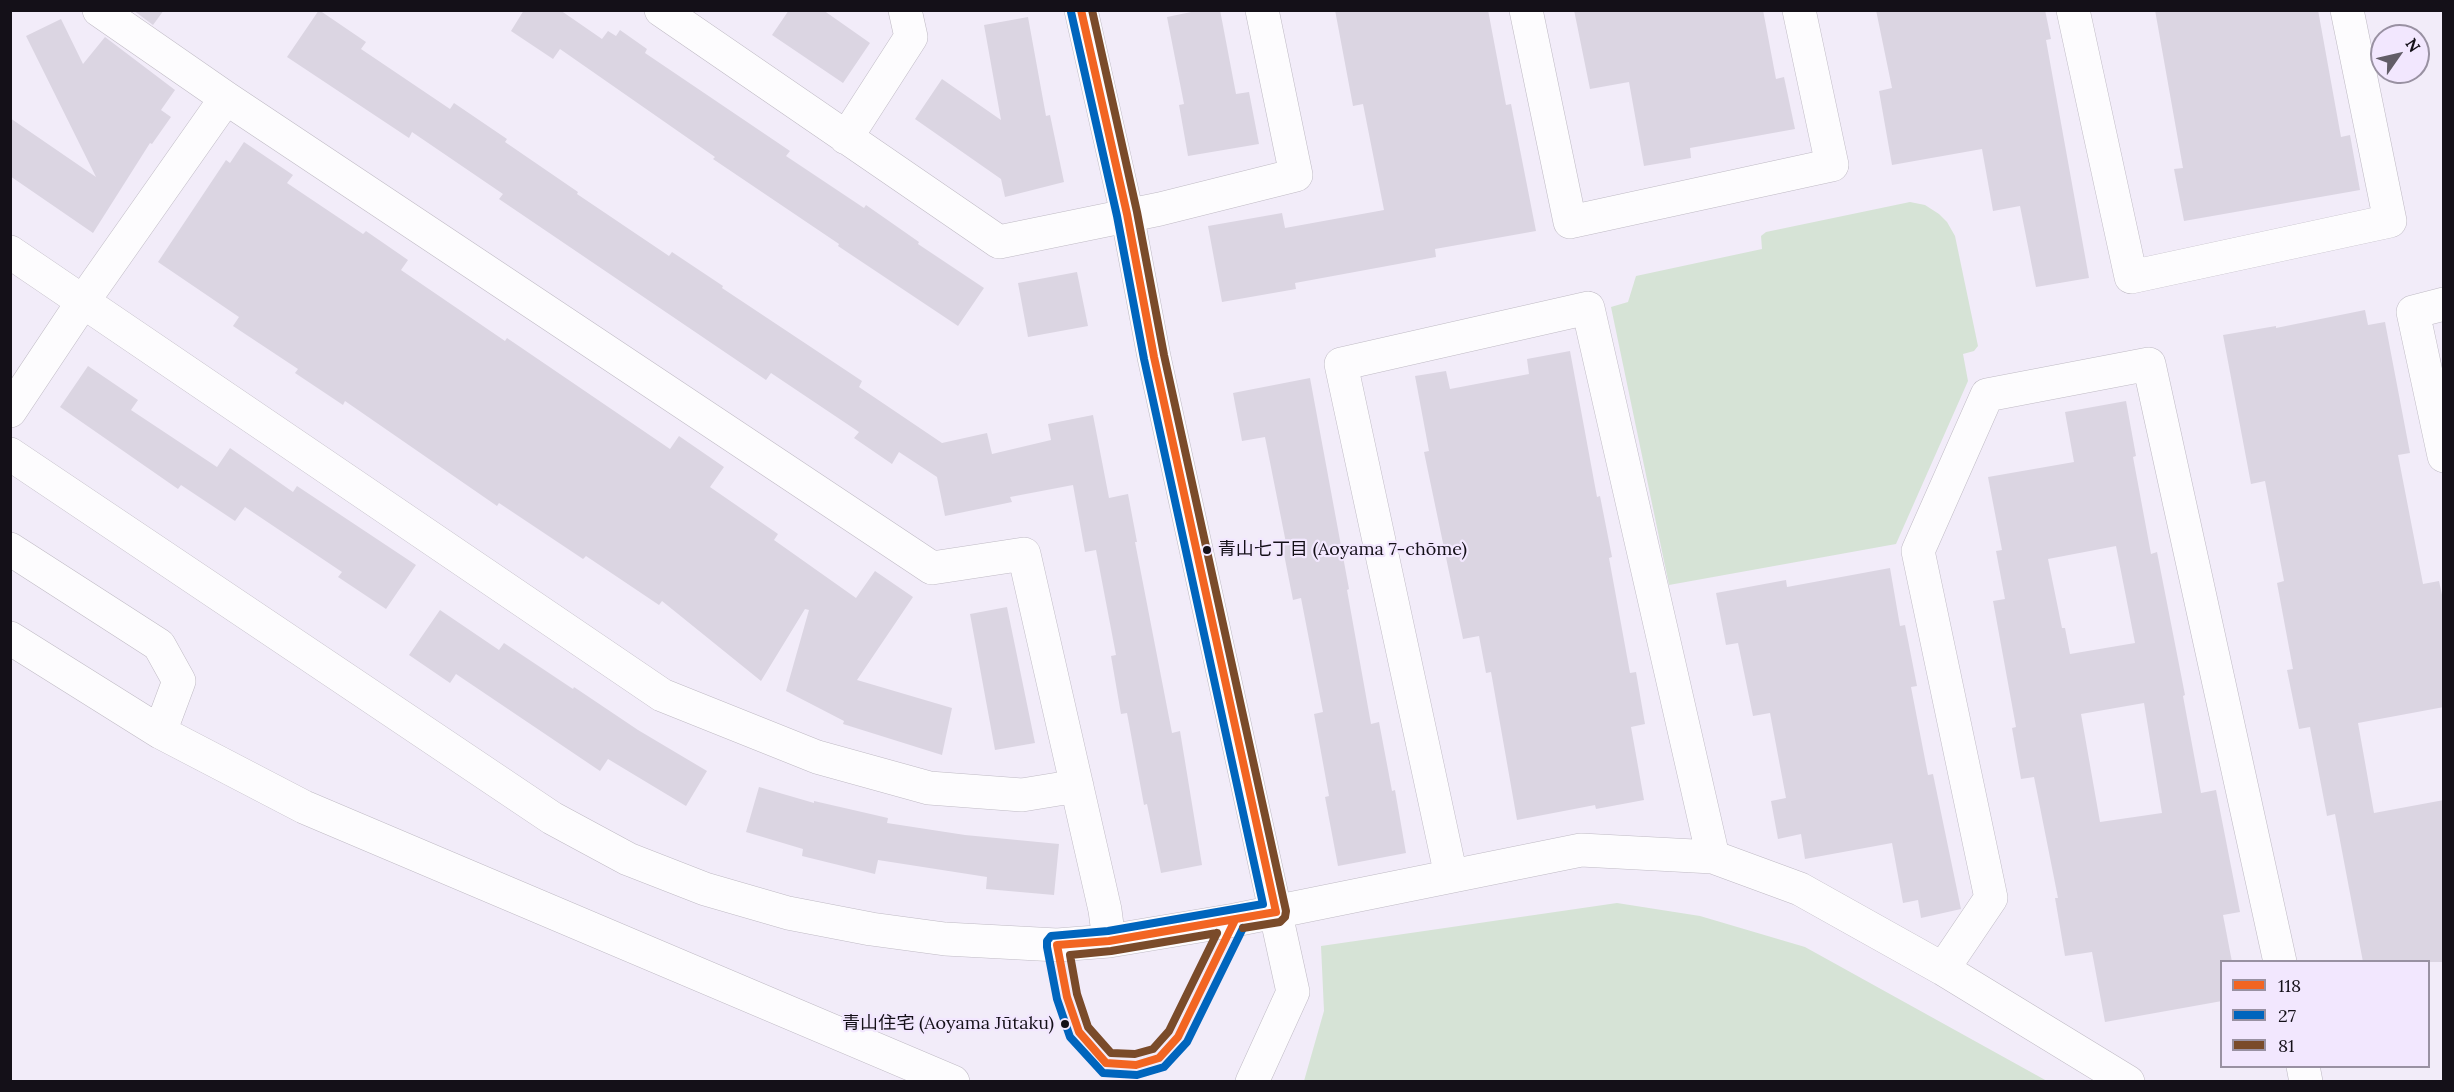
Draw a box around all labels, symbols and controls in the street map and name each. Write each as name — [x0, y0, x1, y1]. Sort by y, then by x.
north arrow — [2370, 24, 2430, 84]
text: N — [2402, 34, 2425, 56]
place label: 青山七丁目 (Aoyama 7-chōme) — [1218, 539, 1467, 561]
marker: 青山七丁目 (Aoyama 7-chōme) — [1201, 544, 1213, 556]
legend — [2220, 960, 2430, 1068]
text: 118 — [2278, 974, 2301, 997]
text: 27 — [2278, 1004, 2296, 1027]
place label: 青山住宅 (Aoyama Jūtaku) — [842, 1013, 1054, 1035]
marker: 青山住宅 (Aoyama Jūtaku) — [1059, 1018, 1071, 1030]
text: 81 — [2278, 1034, 2295, 1057]

